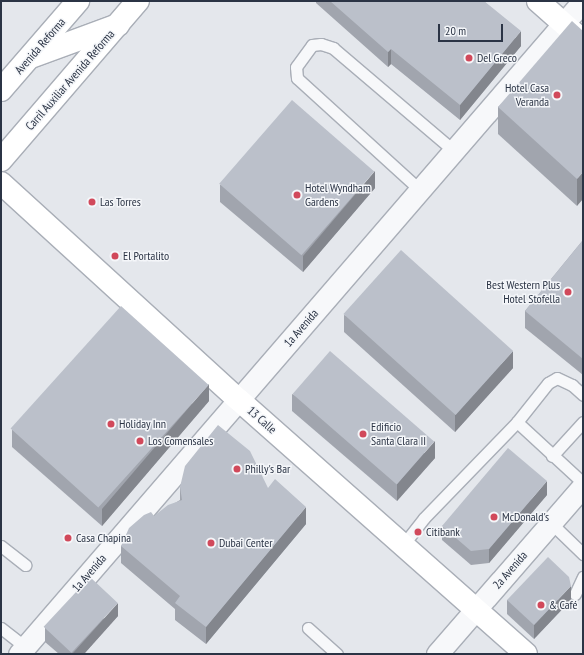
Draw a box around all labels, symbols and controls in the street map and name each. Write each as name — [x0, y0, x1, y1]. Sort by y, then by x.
street label: Avenida Reforma — [12, 15, 68, 77]
scale bar — [440, 16, 505, 42]
text: 20 m — [445, 23, 466, 38]
street label: Carril Auxiliar Avenida Reforma — [22, 27, 118, 133]
place label: Del Greco — [477, 51, 517, 65]
marker: Del Greco — [464, 53, 474, 63]
place label: Hotel Casa Veranda — [505, 81, 549, 109]
marker: Hotel Casa Veranda — [552, 90, 562, 100]
place label: Hotel Wyndham Gardens — [305, 181, 371, 209]
marker: Hotel Wyndham Gardens — [292, 190, 302, 200]
place label: Las Torres — [100, 195, 141, 209]
marker: Las Torres — [87, 197, 97, 207]
place label: El Portalito — [123, 249, 169, 263]
marker: El Portalito — [110, 251, 120, 261]
place label: Best Western Plus Hotel Stofella — [486, 278, 560, 306]
marker: Best Western Plus Hotel Stofella — [563, 287, 573, 297]
street label: 1a Avenida — [281, 306, 321, 350]
street label: 13 Calle — [245, 403, 279, 437]
place label: Holiday Inn — [119, 417, 166, 431]
marker: Holiday Inn — [106, 419, 116, 429]
place label: Edificio Santa Clara II — [371, 420, 426, 448]
marker: Edificio Santa Clara II — [358, 429, 368, 439]
place label: Los Comensales — [148, 434, 213, 448]
marker: Los Comensales — [135, 436, 145, 446]
place label: Philly's Bar — [245, 462, 290, 476]
marker: Philly's Bar — [232, 464, 242, 474]
place label: McDonald's — [502, 510, 549, 524]
marker: McDonald's — [489, 512, 499, 522]
place label: Citibank — [426, 525, 460, 539]
marker: Citibank — [413, 527, 423, 537]
place label: Casa Chapina — [76, 531, 131, 545]
marker: Casa Chapina — [63, 533, 73, 543]
place label: Dubai Center — [219, 536, 272, 550]
marker: Dubai Center — [206, 538, 216, 548]
street label: 2a Avenida — [490, 548, 530, 592]
street label: 1a Avenida — [69, 551, 109, 595]
place label: & Café — [549, 598, 577, 612]
marker: & Café — [536, 600, 546, 610]

